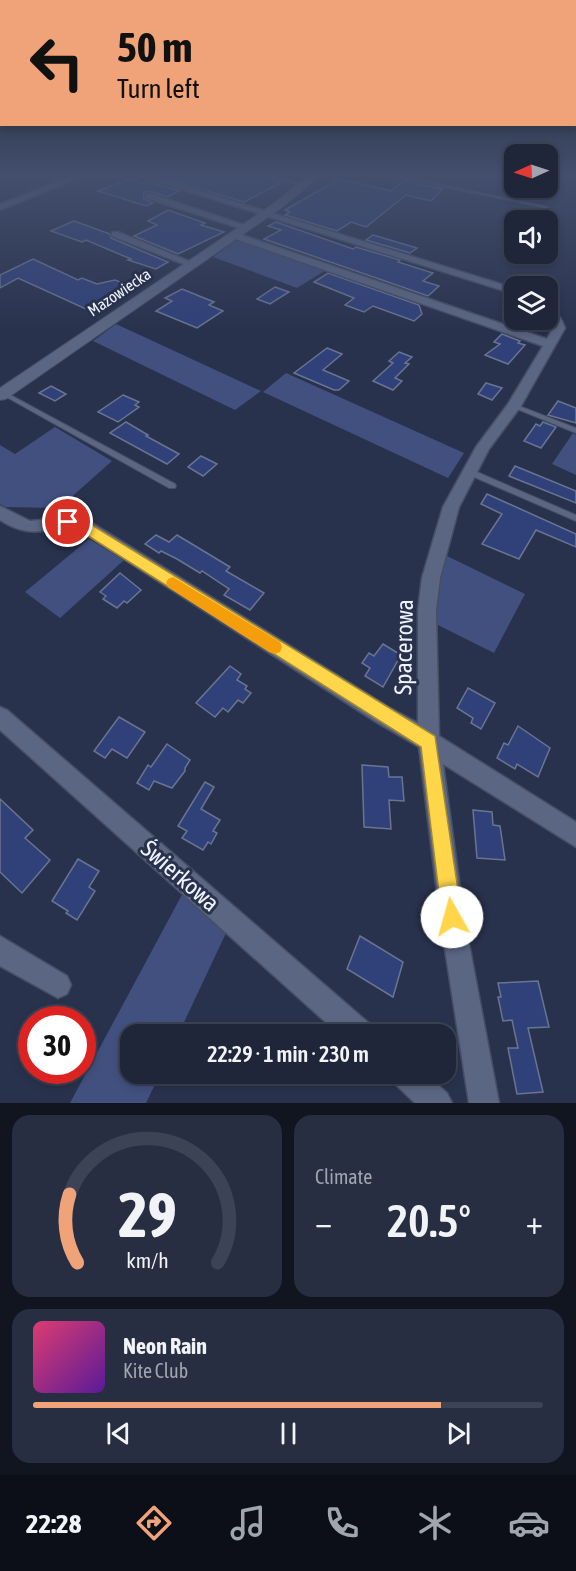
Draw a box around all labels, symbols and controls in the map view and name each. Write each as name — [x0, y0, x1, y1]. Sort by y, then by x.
text: 50 m — [117, 23, 192, 71]
icon: left — [18, 24, 96, 102]
text: Turn left — [117, 73, 200, 104]
north arrow — [504, 144, 558, 198]
map controls — [504, 144, 558, 330]
button: sound — [504, 210, 558, 264]
street label: Mazowiecka — [84, 264, 154, 320]
button: layers — [504, 276, 558, 330]
pin — [42, 496, 93, 547]
icon: arrive — [51, 505, 84, 538]
street label: Spacerowa — [389, 599, 418, 695]
street label: Świerkowa — [136, 835, 225, 917]
position arrow — [420, 885, 484, 949]
speed limit sign: 30 — [18, 1006, 96, 1084]
text: 22:29 · 1 min · 230 m — [207, 1041, 369, 1067]
text: Climate — [315, 1165, 372, 1188]
text: 29 — [118, 1179, 176, 1250]
text: 20.5° — [387, 1195, 471, 1247]
text: − — [315, 1203, 332, 1241]
text: + — [526, 1203, 543, 1241]
text: km/h — [126, 1248, 168, 1273]
text: Neon Rain — [123, 1333, 207, 1359]
text: Kite Club — [123, 1359, 188, 1382]
icon: previous — [102, 1417, 135, 1450]
icon: pause — [272, 1417, 305, 1450]
icon: next — [442, 1417, 475, 1450]
icon: directions — [133, 1502, 175, 1544]
icon: music — [227, 1502, 269, 1544]
icon: phone — [321, 1502, 363, 1544]
icon: climate — [414, 1502, 456, 1544]
icon: car — [508, 1502, 550, 1544]
text: 22:28 — [26, 1508, 81, 1539]

